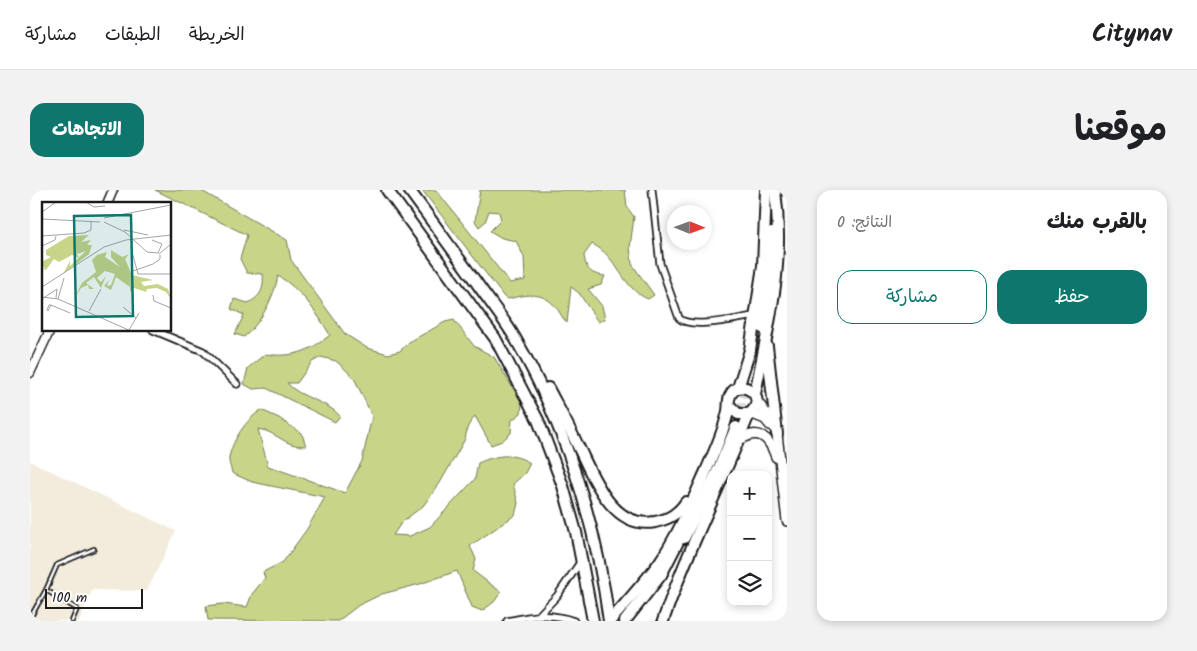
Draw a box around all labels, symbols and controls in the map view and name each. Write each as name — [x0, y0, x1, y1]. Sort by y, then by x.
text: Citynav — [1092, 15, 1172, 54]
text: مشاركة — [25, 21, 77, 50]
text: الطبقات — [105, 21, 161, 50]
text: الخريطة — [189, 21, 245, 50]
button: الاتجاهات — [30, 103, 144, 157]
text: موقعنا — [1074, 103, 1167, 159]
inset map — [42, 202, 171, 331]
north arrow — [667, 205, 712, 250]
text: بالقرب منك — [1047, 206, 1147, 239]
text: النتائج: 0 — [837, 210, 892, 235]
button: مشاركة — [837, 270, 987, 324]
button: حفظ — [997, 270, 1147, 324]
map controls — [727, 471, 772, 606]
button: + — [727, 471, 772, 516]
button: − — [727, 516, 772, 561]
button: layers — [727, 561, 772, 606]
scale bar — [45, 586, 142, 609]
text: 100 m — [52, 587, 87, 609]

